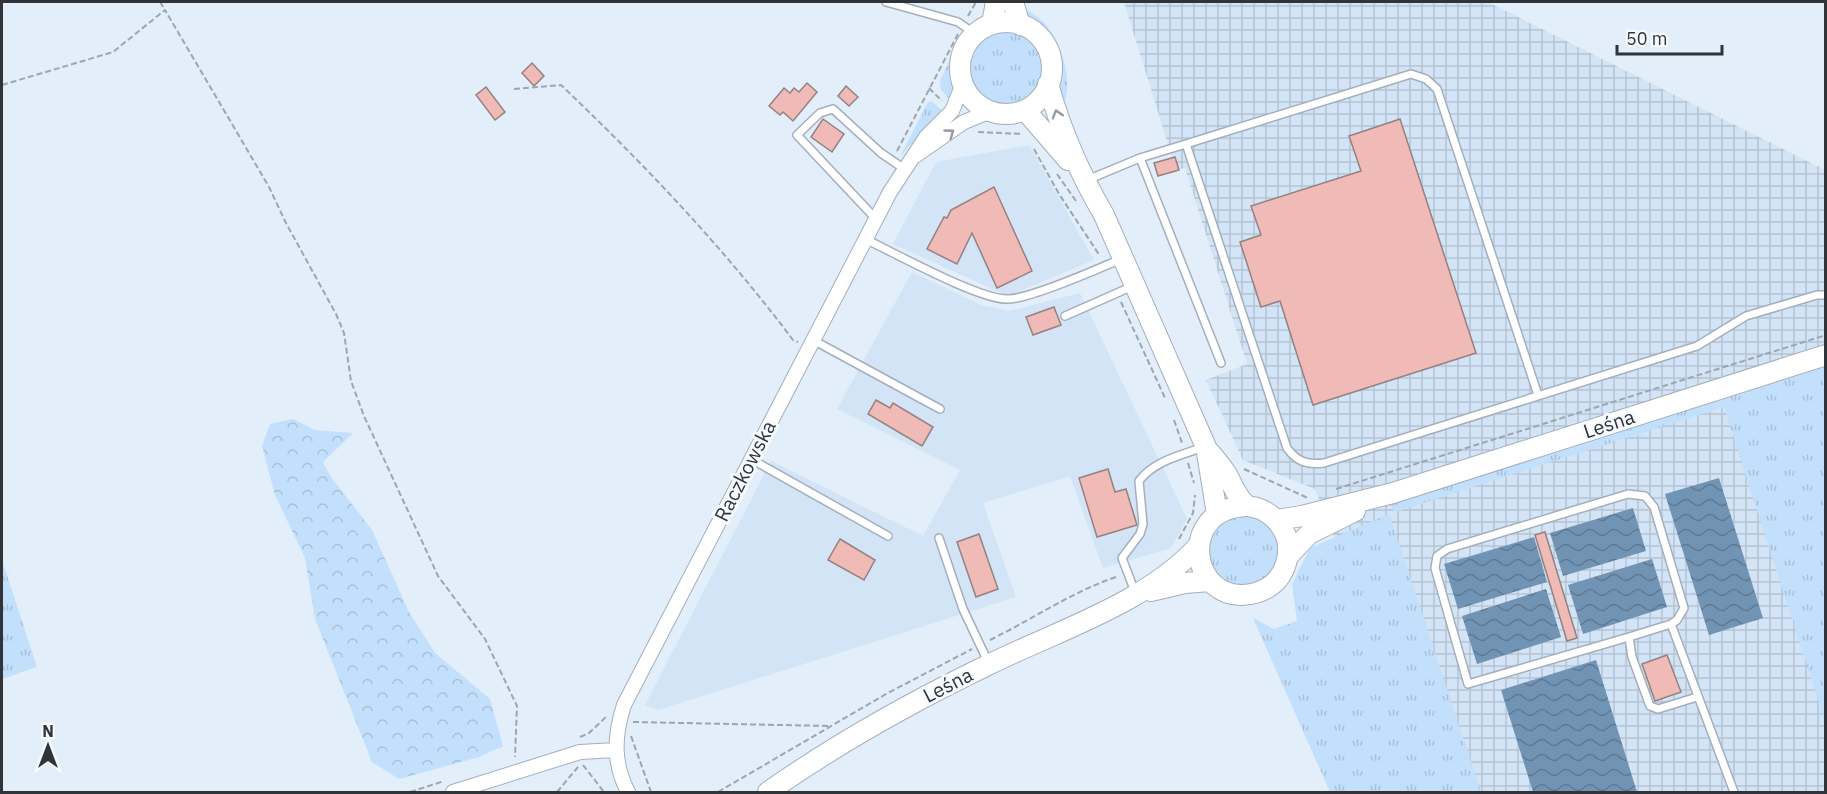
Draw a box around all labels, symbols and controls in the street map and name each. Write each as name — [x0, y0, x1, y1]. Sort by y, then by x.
scale bar — [1617, 18, 1722, 56]
text: 50 m — [1626, 27, 1668, 50]
one-way arrow — [1052, 109, 1064, 120]
one-way arrow — [943, 129, 954, 140]
street label: Leśna — [1580, 402, 1638, 444]
street label: Raczkowska — [708, 415, 782, 526]
street label: Leśna — [918, 660, 978, 709]
north arrow — [18, 716, 78, 776]
text: N — [42, 721, 54, 741]

